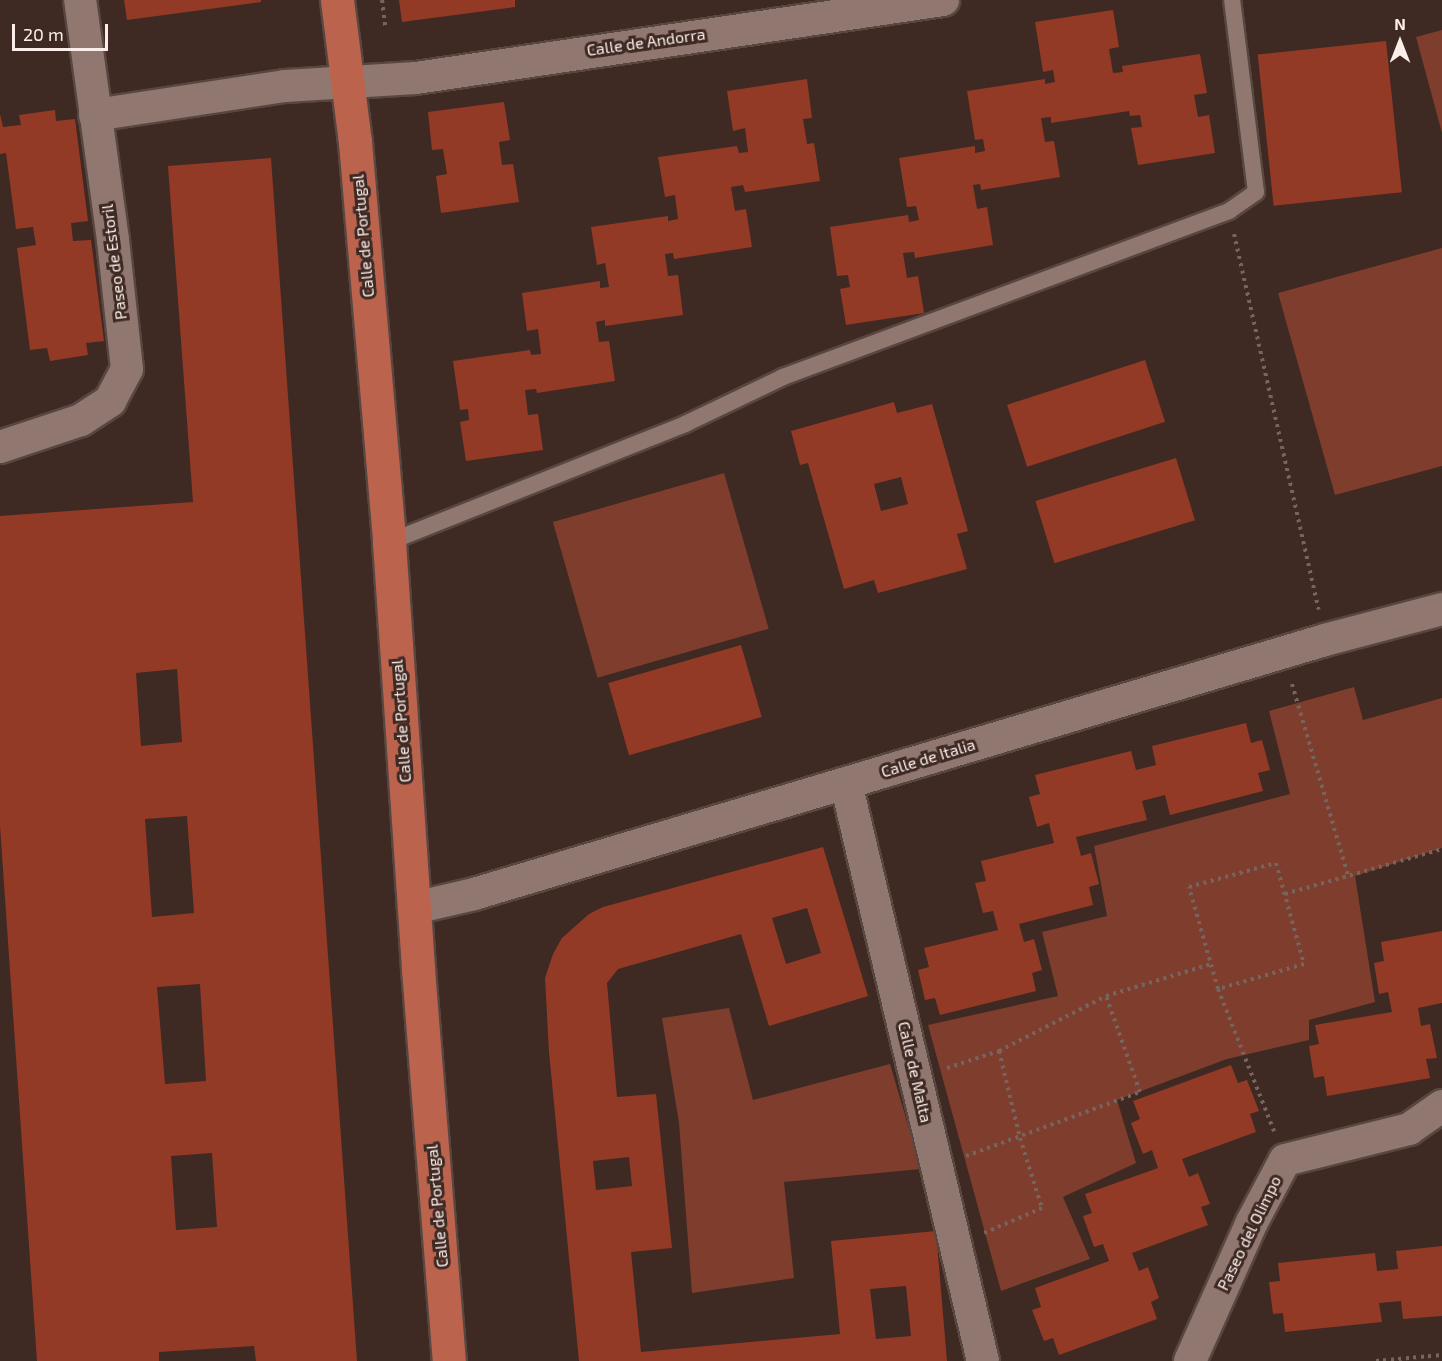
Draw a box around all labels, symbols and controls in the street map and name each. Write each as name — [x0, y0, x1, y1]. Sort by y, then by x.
scale bar — [15, 12, 111, 50]
north arrow — [1370, 12, 1430, 72]
text: N — [1394, 14, 1406, 33]
text: 20 m — [23, 23, 64, 45]
street label: Calle de Andorra — [585, 24, 707, 60]
street label: Calle de Portugal — [348, 174, 378, 298]
street label: Paseo de Estoril — [97, 203, 131, 321]
street label: Calle de Portugal — [387, 659, 415, 783]
street label: Calle de Italia — [879, 735, 977, 781]
street label: Calle de Malta — [894, 1020, 936, 1124]
street label: Calle de Portugal — [422, 1144, 452, 1268]
street label: Paseo del Olimpo — [1213, 1172, 1285, 1294]

